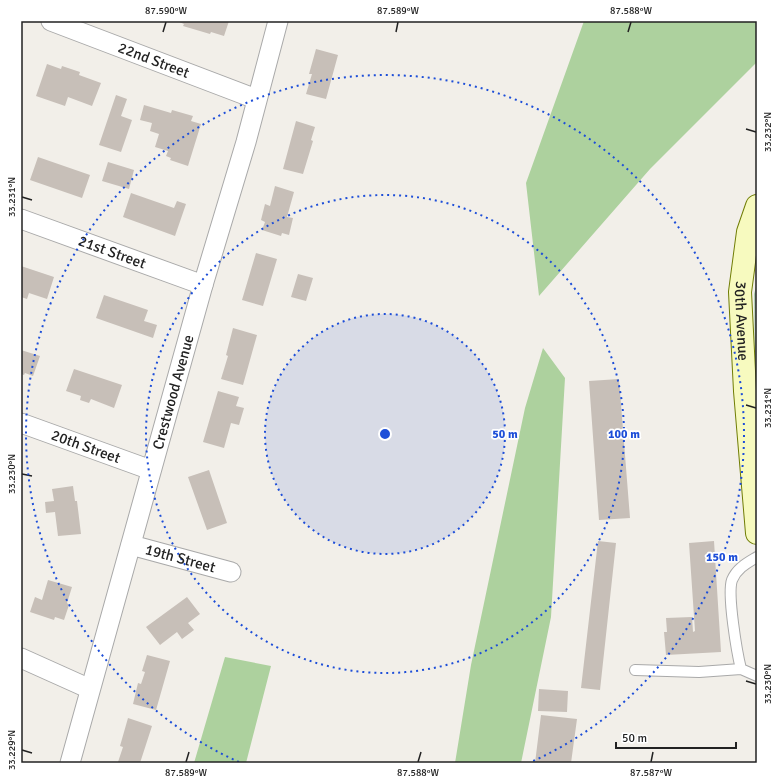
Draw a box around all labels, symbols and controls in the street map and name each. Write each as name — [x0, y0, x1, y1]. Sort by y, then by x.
text: 87.590°W — [145, 5, 187, 17]
text: 87.589°W — [377, 5, 419, 17]
text: 87.588°W — [610, 5, 652, 17]
street label: 22nd Street — [116, 38, 192, 82]
text: 33.232°N — [762, 112, 774, 152]
text: 33.231°N — [6, 177, 18, 217]
street label: 21st Street — [76, 232, 148, 273]
street label: 30th Avenue — [731, 280, 752, 361]
street label: Crestwood Avenue — [149, 333, 198, 451]
text: 33.231°N — [762, 388, 774, 428]
street label: 20th Street — [49, 426, 123, 467]
centre of rings — [378, 427, 392, 441]
text: 50 m — [492, 427, 518, 442]
text: 100 m — [608, 427, 640, 442]
text: 33.230°N — [6, 454, 18, 494]
street label: 19th Street — [143, 540, 217, 576]
text: 150 m — [706, 550, 738, 565]
text: 33.230°N — [762, 664, 774, 704]
scale bar — [616, 724, 736, 750]
text: 33.229°N — [6, 730, 18, 770]
text: 50 m — [622, 731, 647, 746]
text: 87.589°W — [165, 767, 207, 779]
text: 87.588°W — [397, 767, 439, 779]
text: 87.587°W — [630, 767, 672, 779]

